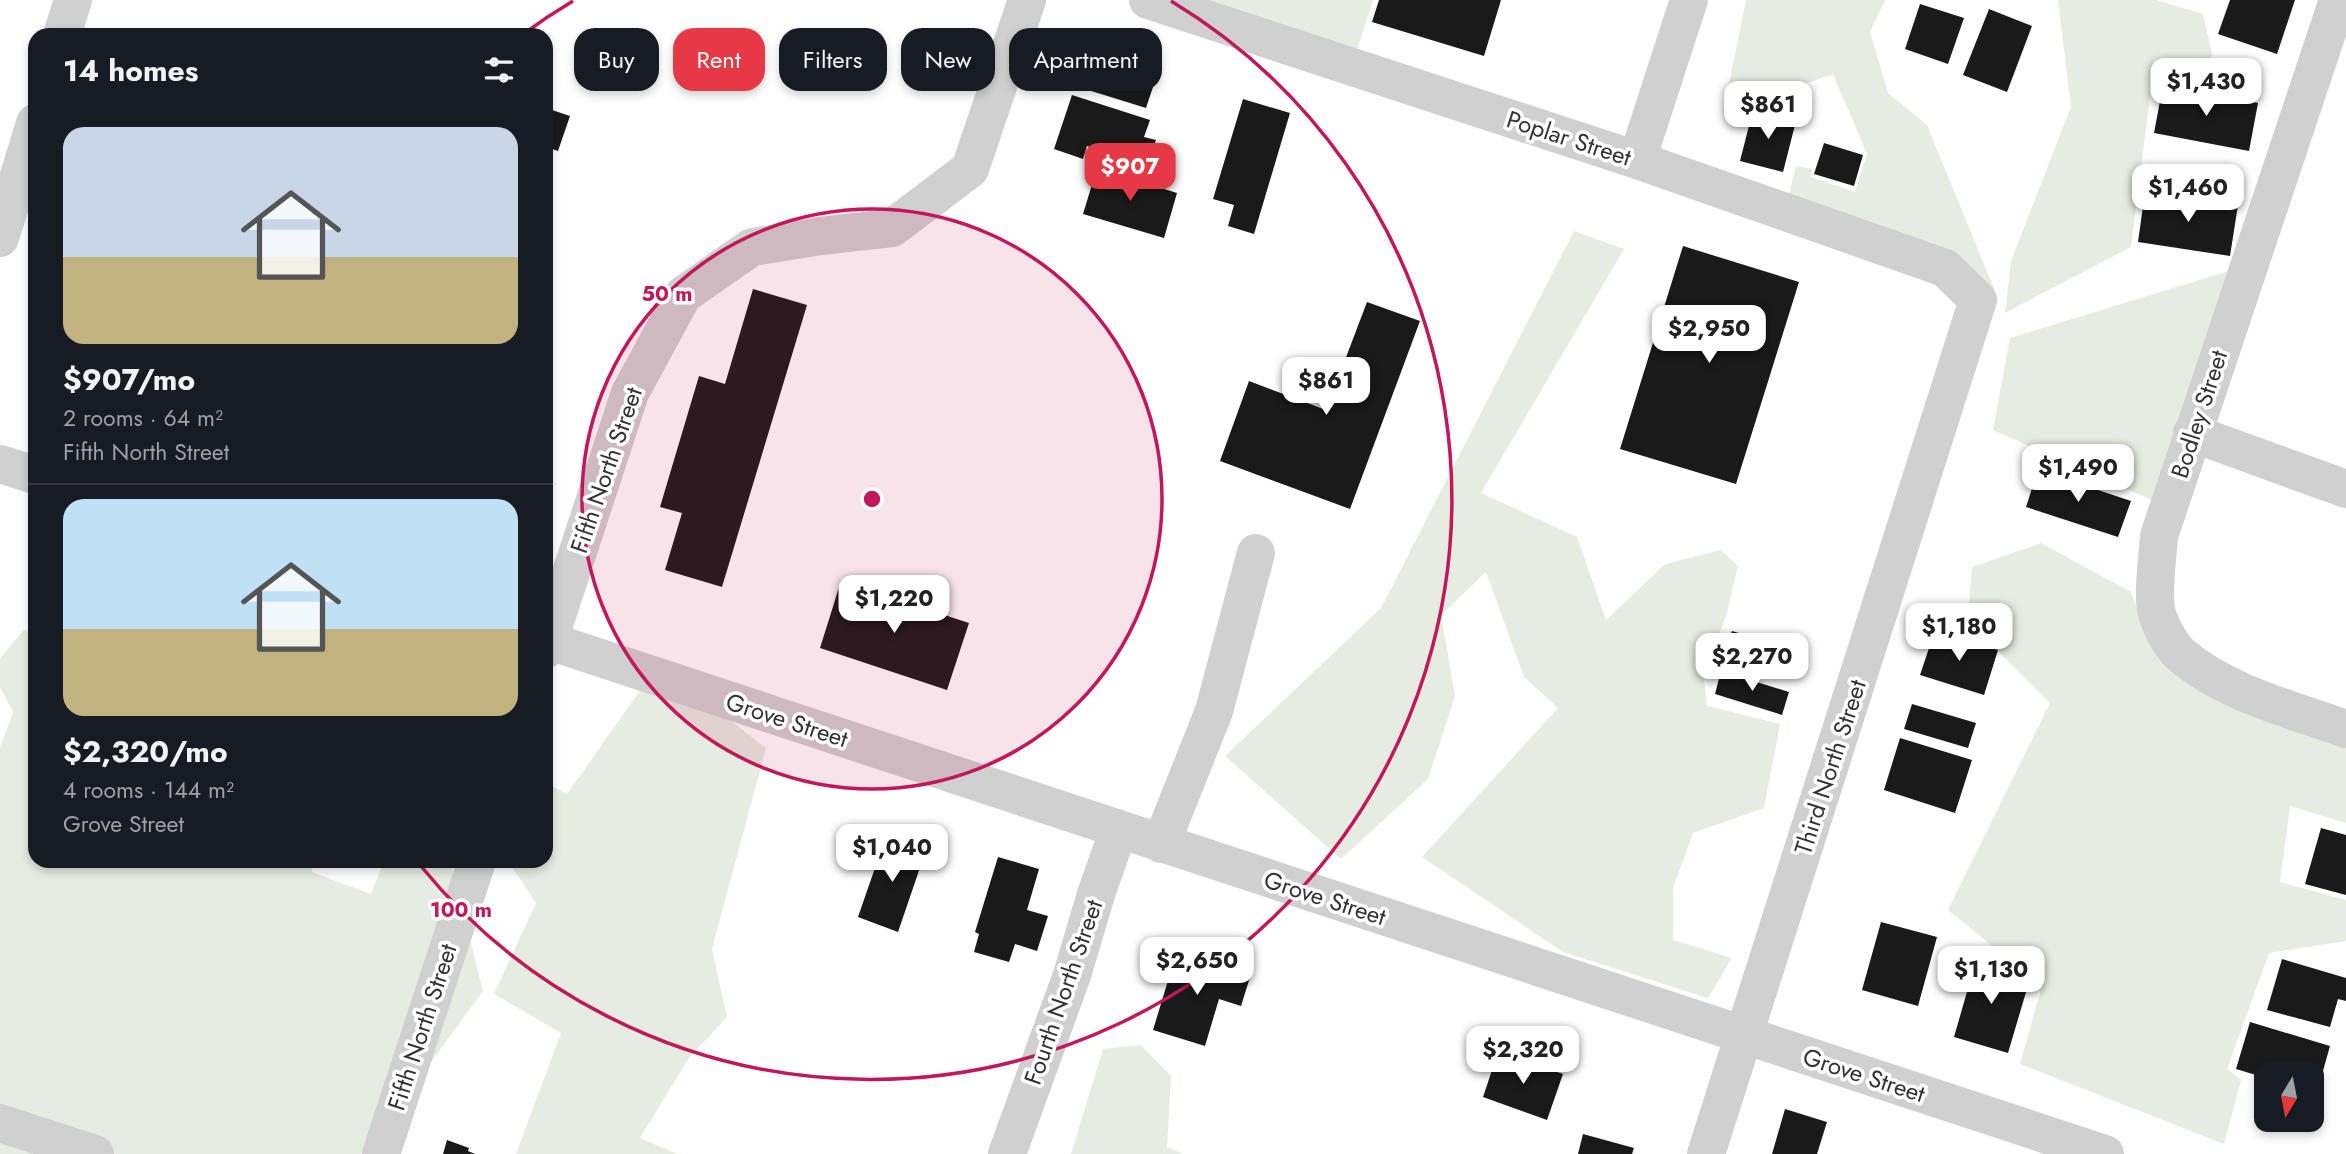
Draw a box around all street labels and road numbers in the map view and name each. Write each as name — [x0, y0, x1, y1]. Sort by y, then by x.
street label: Poplar Street — [1502, 101, 1636, 175]
street label: Bodley Street — [2162, 345, 2236, 483]
street label: Fifth North Street — [561, 382, 651, 558]
street label: Third North Street — [1785, 675, 1875, 859]
street label: Grove Street — [722, 684, 853, 756]
street label: Grove Street — [1260, 862, 1391, 934]
street label: Fourth North Street — [1015, 895, 1111, 1089]
street label: Fifth North Street — [379, 939, 466, 1115]
street label: Grove Street — [1799, 1039, 1930, 1111]

